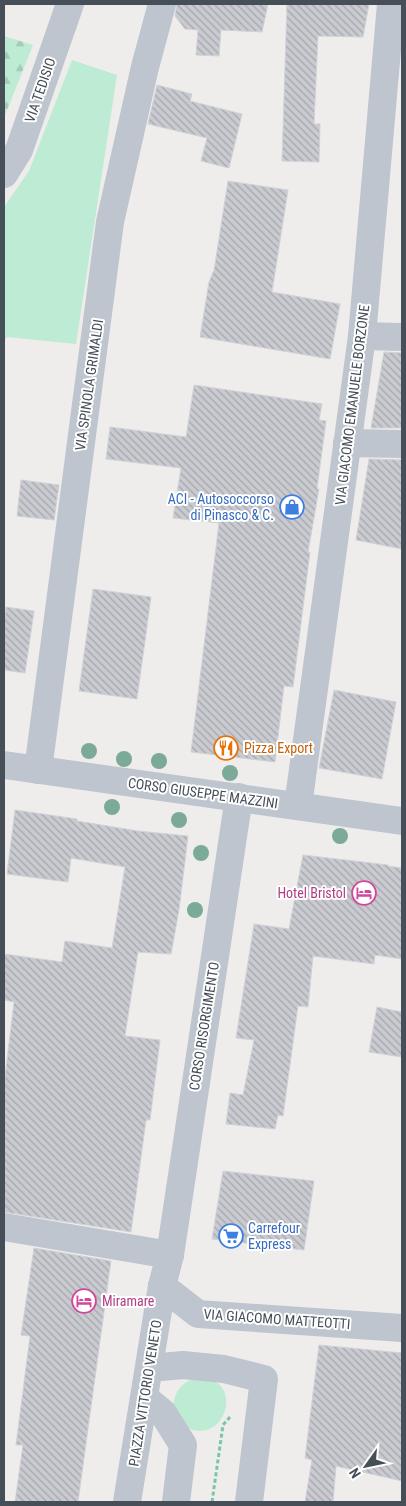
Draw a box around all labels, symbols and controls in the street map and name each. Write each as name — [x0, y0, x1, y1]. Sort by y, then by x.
street label: VIA TEDISIO — [21, 56, 59, 124]
street label: VIA GIACOMO EMANUELE BORZONE — [332, 304, 372, 506]
street label: VIA SPINOLA GRIMALDI — [72, 318, 106, 452]
place label: ACI - Autosoccorso di Pinasco & C. — [168, 491, 274, 523]
shop icon: ACI - Autosoccorso di Pinasco & C. — [279, 494, 305, 520]
restaurant icon: Pizza Export — [213, 735, 239, 761]
place label: Pizza Export — [244, 740, 313, 756]
street label: CORSO GIUSEPPE MAZZINI — [127, 775, 279, 811]
hotel icon: Hotel Bristol — [351, 880, 377, 906]
place label: Hotel Bristol — [277, 885, 346, 901]
street label: CORSO RISORGIMENTO — [186, 961, 222, 1091]
place label: Carrefour Express — [248, 1220, 300, 1252]
supermarket icon: Carrefour Express — [218, 1223, 244, 1249]
hotel icon: Miramare — [71, 1288, 97, 1314]
place label: Miramare — [102, 1293, 155, 1309]
street label: VIA GIACOMO MATTEOTTI — [203, 1306, 351, 1332]
street label: PIAZZA VITTORIO VENETO — [126, 1319, 164, 1467]
north arrow — [341, 1441, 391, 1491]
text: N — [346, 1465, 364, 1481]

